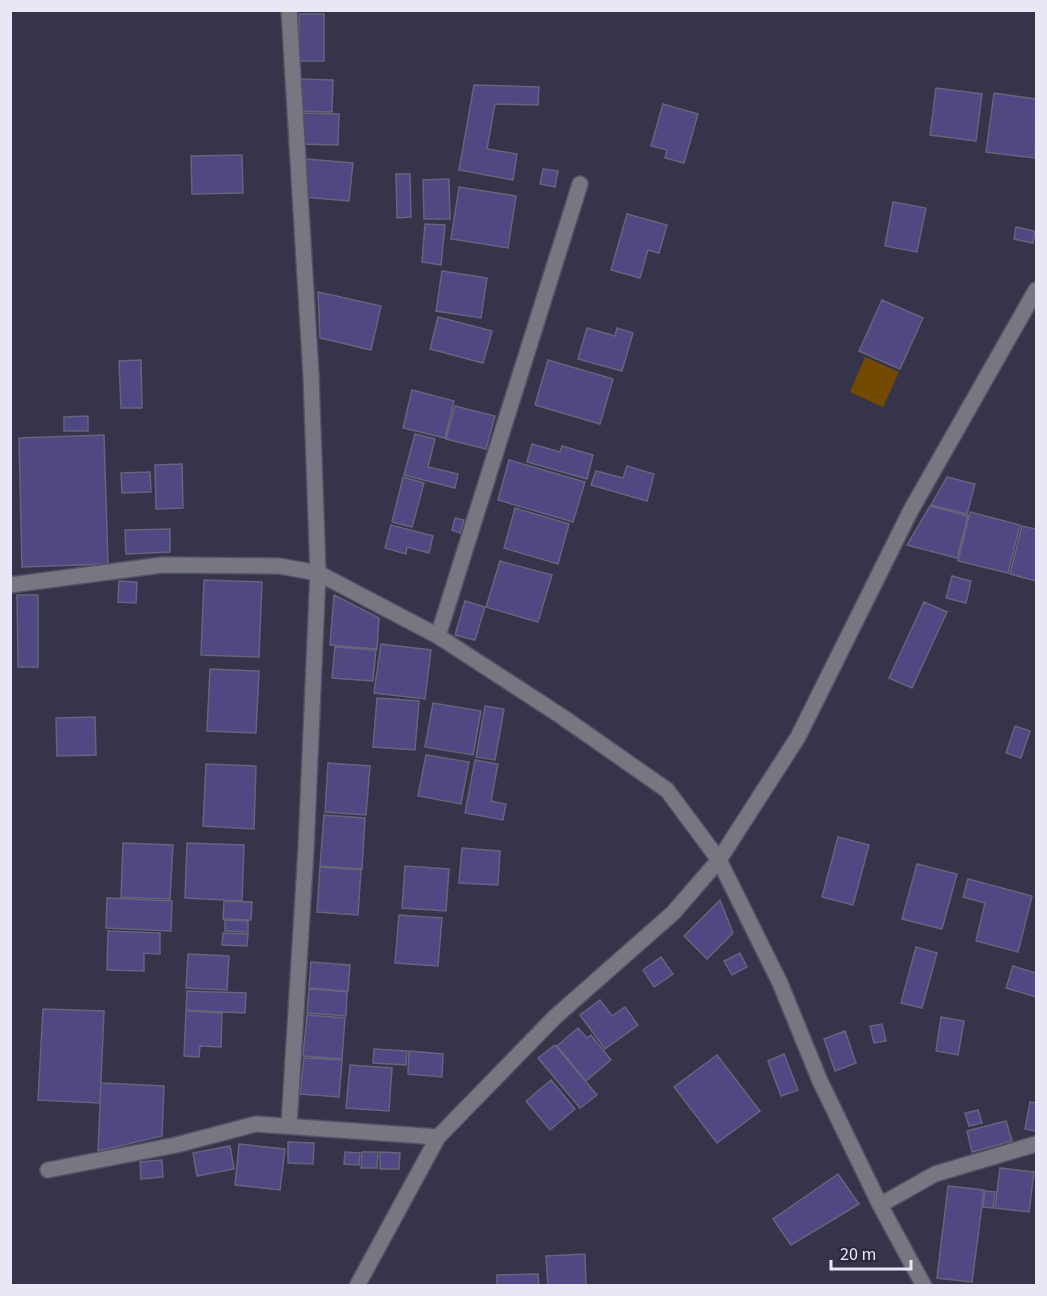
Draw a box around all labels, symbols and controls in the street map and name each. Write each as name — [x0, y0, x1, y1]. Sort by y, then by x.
scale bar — [831, 1233, 910, 1271]
text: 20 m — [840, 1242, 876, 1267]

